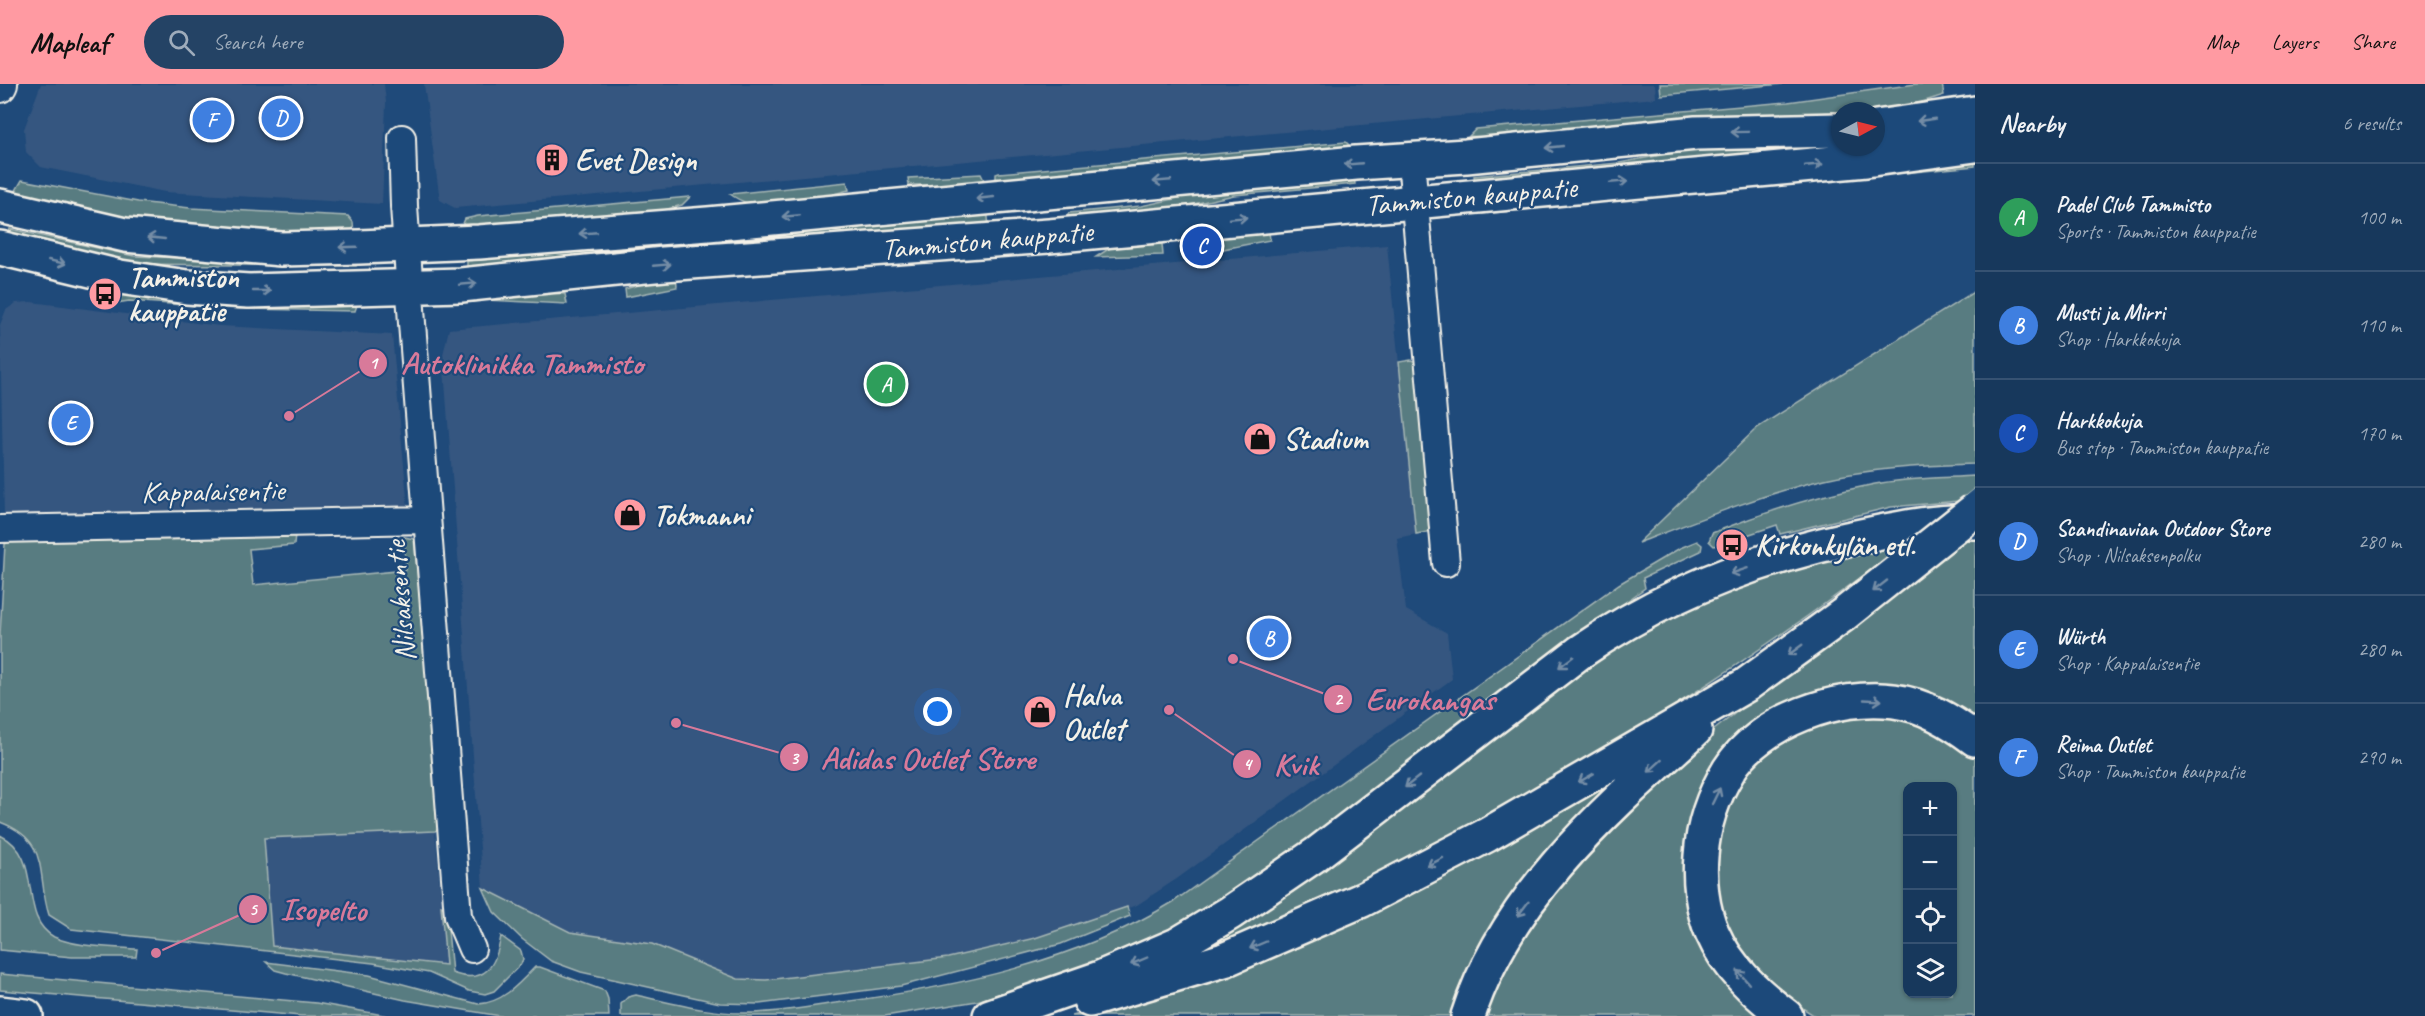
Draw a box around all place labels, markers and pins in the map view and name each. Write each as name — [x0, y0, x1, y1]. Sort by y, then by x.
pin: D — [262, 96, 300, 141]
pin: F — [192, 98, 232, 142]
place label: Evet Design — [575, 141, 698, 179]
building icon: Evet Design — [534, 142, 570, 178]
pin: C — [1182, 224, 1222, 268]
place label: Tammiston kauppatie — [128, 258, 240, 330]
bus stop icon: Tammiston kauppatie — [87, 276, 123, 312]
callout: Autoklinikka Tammisto — [358, 338, 656, 388]
pin: A — [866, 362, 906, 406]
pin: E — [52, 400, 90, 446]
place label: Stadium — [1283, 420, 1370, 458]
shop icon: Stadium — [1242, 421, 1278, 457]
place label: Tokmanni — [653, 496, 754, 534]
shop icon: Tokmanni — [612, 497, 648, 533]
place label: Kirkonkylän etl. — [1755, 526, 1916, 565]
bus stop icon: Kirkonkylän etl. — [1714, 527, 1750, 563]
pin: B — [1250, 616, 1288, 660]
callout: Eurokangas — [1323, 674, 1507, 724]
place label: Halva Outlet — [1063, 676, 1130, 748]
shop icon: Halva Outlet — [1022, 694, 1058, 730]
callout: Adidas Outlet Store — [779, 732, 1047, 782]
callout: Kvik — [1232, 739, 1330, 789]
callout: Isopelto — [238, 884, 378, 934]

